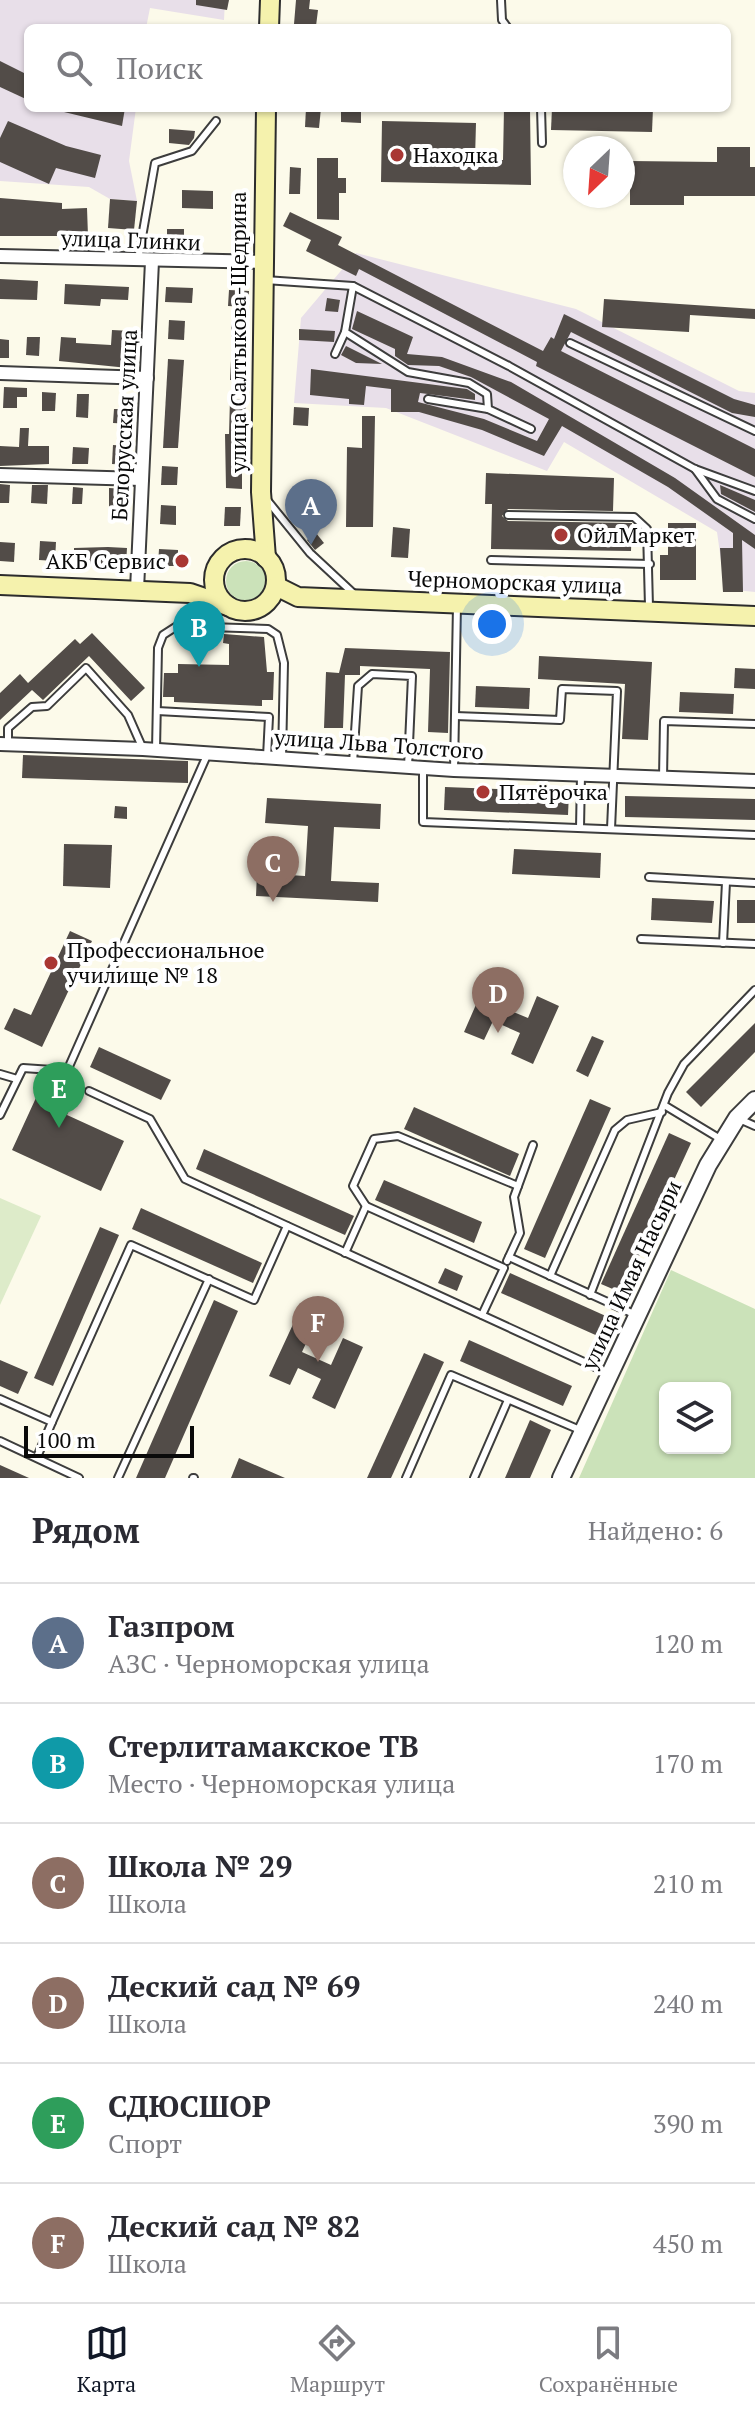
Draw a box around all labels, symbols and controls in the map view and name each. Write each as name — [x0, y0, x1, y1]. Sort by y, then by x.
search box — [24, 24, 731, 112]
icon: search — [52, 46, 96, 90]
text: Поиск — [116, 48, 203, 88]
north arrow — [563, 136, 635, 208]
place label: Находка — [413, 140, 499, 169]
marker: Находка — [388, 146, 406, 164]
street label: улица Салтыкова-Щедрина — [223, 191, 252, 474]
street label: улица Глинки — [60, 223, 201, 256]
street label: Белорусская улица — [104, 328, 143, 521]
pin: A — [285, 479, 337, 545]
place label: ОйлМаркет — [577, 520, 695, 549]
marker: ОйлМаркет — [552, 526, 570, 544]
place label: АКБ Сервис — [46, 546, 166, 575]
marker: АКБ Сервис — [173, 552, 191, 570]
street label: Черноморская улица — [407, 563, 623, 600]
pin: B — [173, 601, 225, 667]
your location — [472, 604, 512, 644]
street label: улица Льва Толстого — [272, 722, 485, 765]
place label: Пятёрочка — [499, 777, 608, 806]
marker: Пятёрочка — [474, 783, 492, 801]
pin: C — [247, 836, 299, 902]
place label: Профессиональное училище № 18 — [66, 935, 265, 989]
marker: Профессиональное училище № 18 — [42, 954, 60, 972]
pin: D — [472, 967, 524, 1033]
pin: E — [33, 1062, 85, 1128]
street label: улица Имая Насыри — [573, 1175, 687, 1375]
pin: F — [292, 1296, 344, 1362]
map controls — [659, 1382, 731, 1454]
button: layers — [659, 1382, 731, 1454]
scale bar — [24, 1422, 194, 1458]
text: 100 m — [36, 1425, 96, 1454]
text: Рядом — [32, 1508, 140, 1553]
text: Найдено: 6 — [588, 1513, 723, 1547]
text: Газпром — [108, 1606, 235, 1646]
text: A — [49, 1626, 67, 1660]
text: 120 m — [653, 1626, 723, 1660]
text: АЗС · Черноморская улица — [108, 1646, 430, 1680]
text: Стерлитамакское ТВ — [108, 1726, 419, 1766]
text: B — [50, 1746, 66, 1780]
text: 170 m — [653, 1746, 723, 1780]
text: Место · Черноморская улица — [108, 1766, 455, 1800]
text: Школа № 29 — [108, 1846, 292, 1886]
text: C — [50, 1866, 66, 1900]
text: 210 m — [653, 1866, 723, 1900]
text: Школа — [108, 1886, 187, 1920]
text: Деский сад № 69 — [108, 1966, 361, 2006]
text: D — [48, 1986, 68, 2020]
text: 240 m — [653, 1986, 723, 2020]
text: Школа — [108, 2006, 187, 2040]
text: СДЮСШОР — [108, 2086, 271, 2126]
text: E — [50, 2106, 66, 2140]
text: 390 m — [653, 2106, 723, 2140]
text: Спорт — [108, 2126, 182, 2160]
text: Деский сад № 82 — [108, 2206, 361, 2246]
text: F — [51, 2226, 65, 2260]
text: 450 m — [653, 2226, 723, 2260]
text: Школа — [108, 2246, 187, 2280]
tab: Карта — [77, 2321, 136, 2398]
tab: Маршрут — [290, 2321, 385, 2398]
tab: Сохранённые — [539, 2321, 678, 2398]

